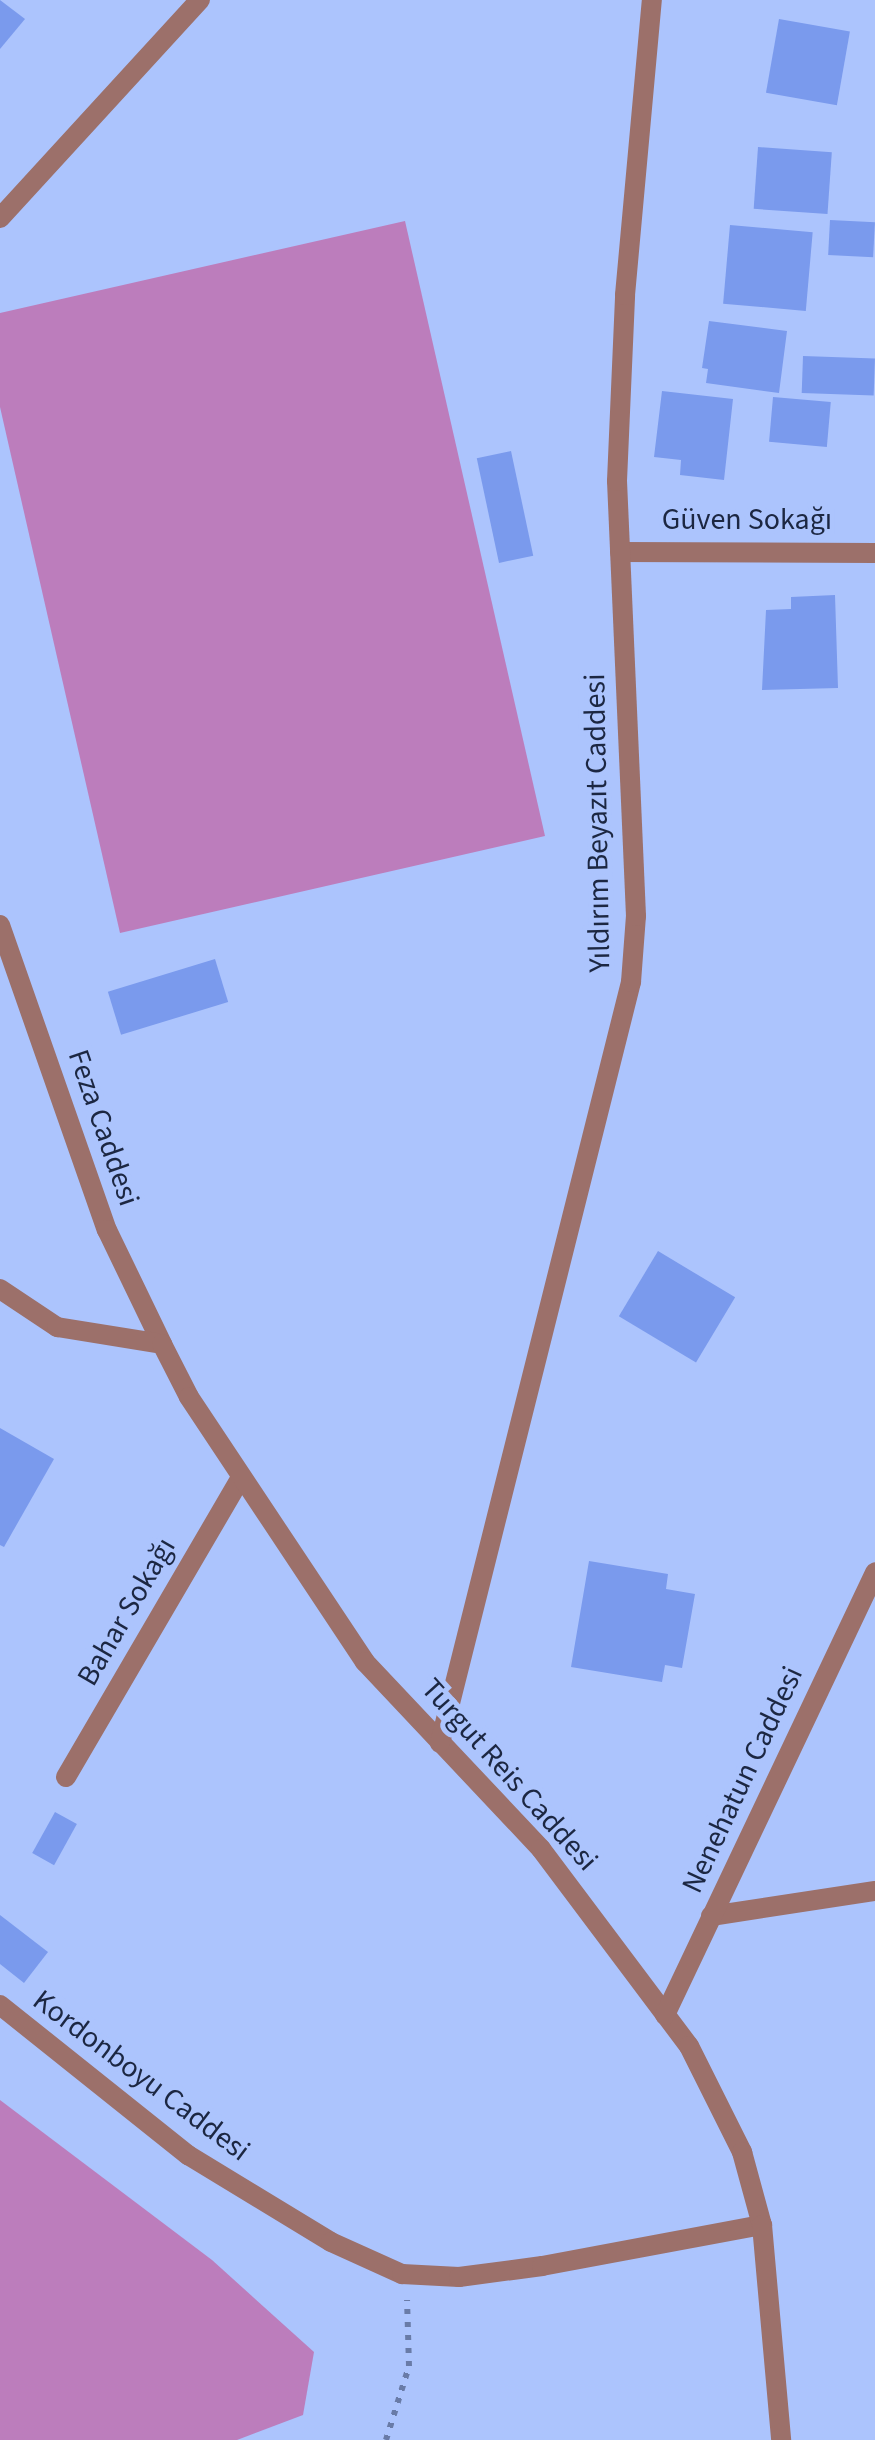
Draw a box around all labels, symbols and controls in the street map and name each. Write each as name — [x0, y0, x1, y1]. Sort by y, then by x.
street label: Güven Sokağı — [662, 502, 832, 538]
street label: Yıldırım Beyazıt Caddesi — [577, 673, 619, 973]
street label: Feza Caddesi — [59, 1045, 147, 1211]
street label: Bahar Sokağı — [70, 1532, 184, 1692]
street label: Nenehatun Caddesi — [675, 1661, 811, 1899]
street label: Turgut Reis Caddesi — [413, 1671, 605, 1879]
street label: Kordonboyu Caddesi — [25, 1983, 257, 2169]

